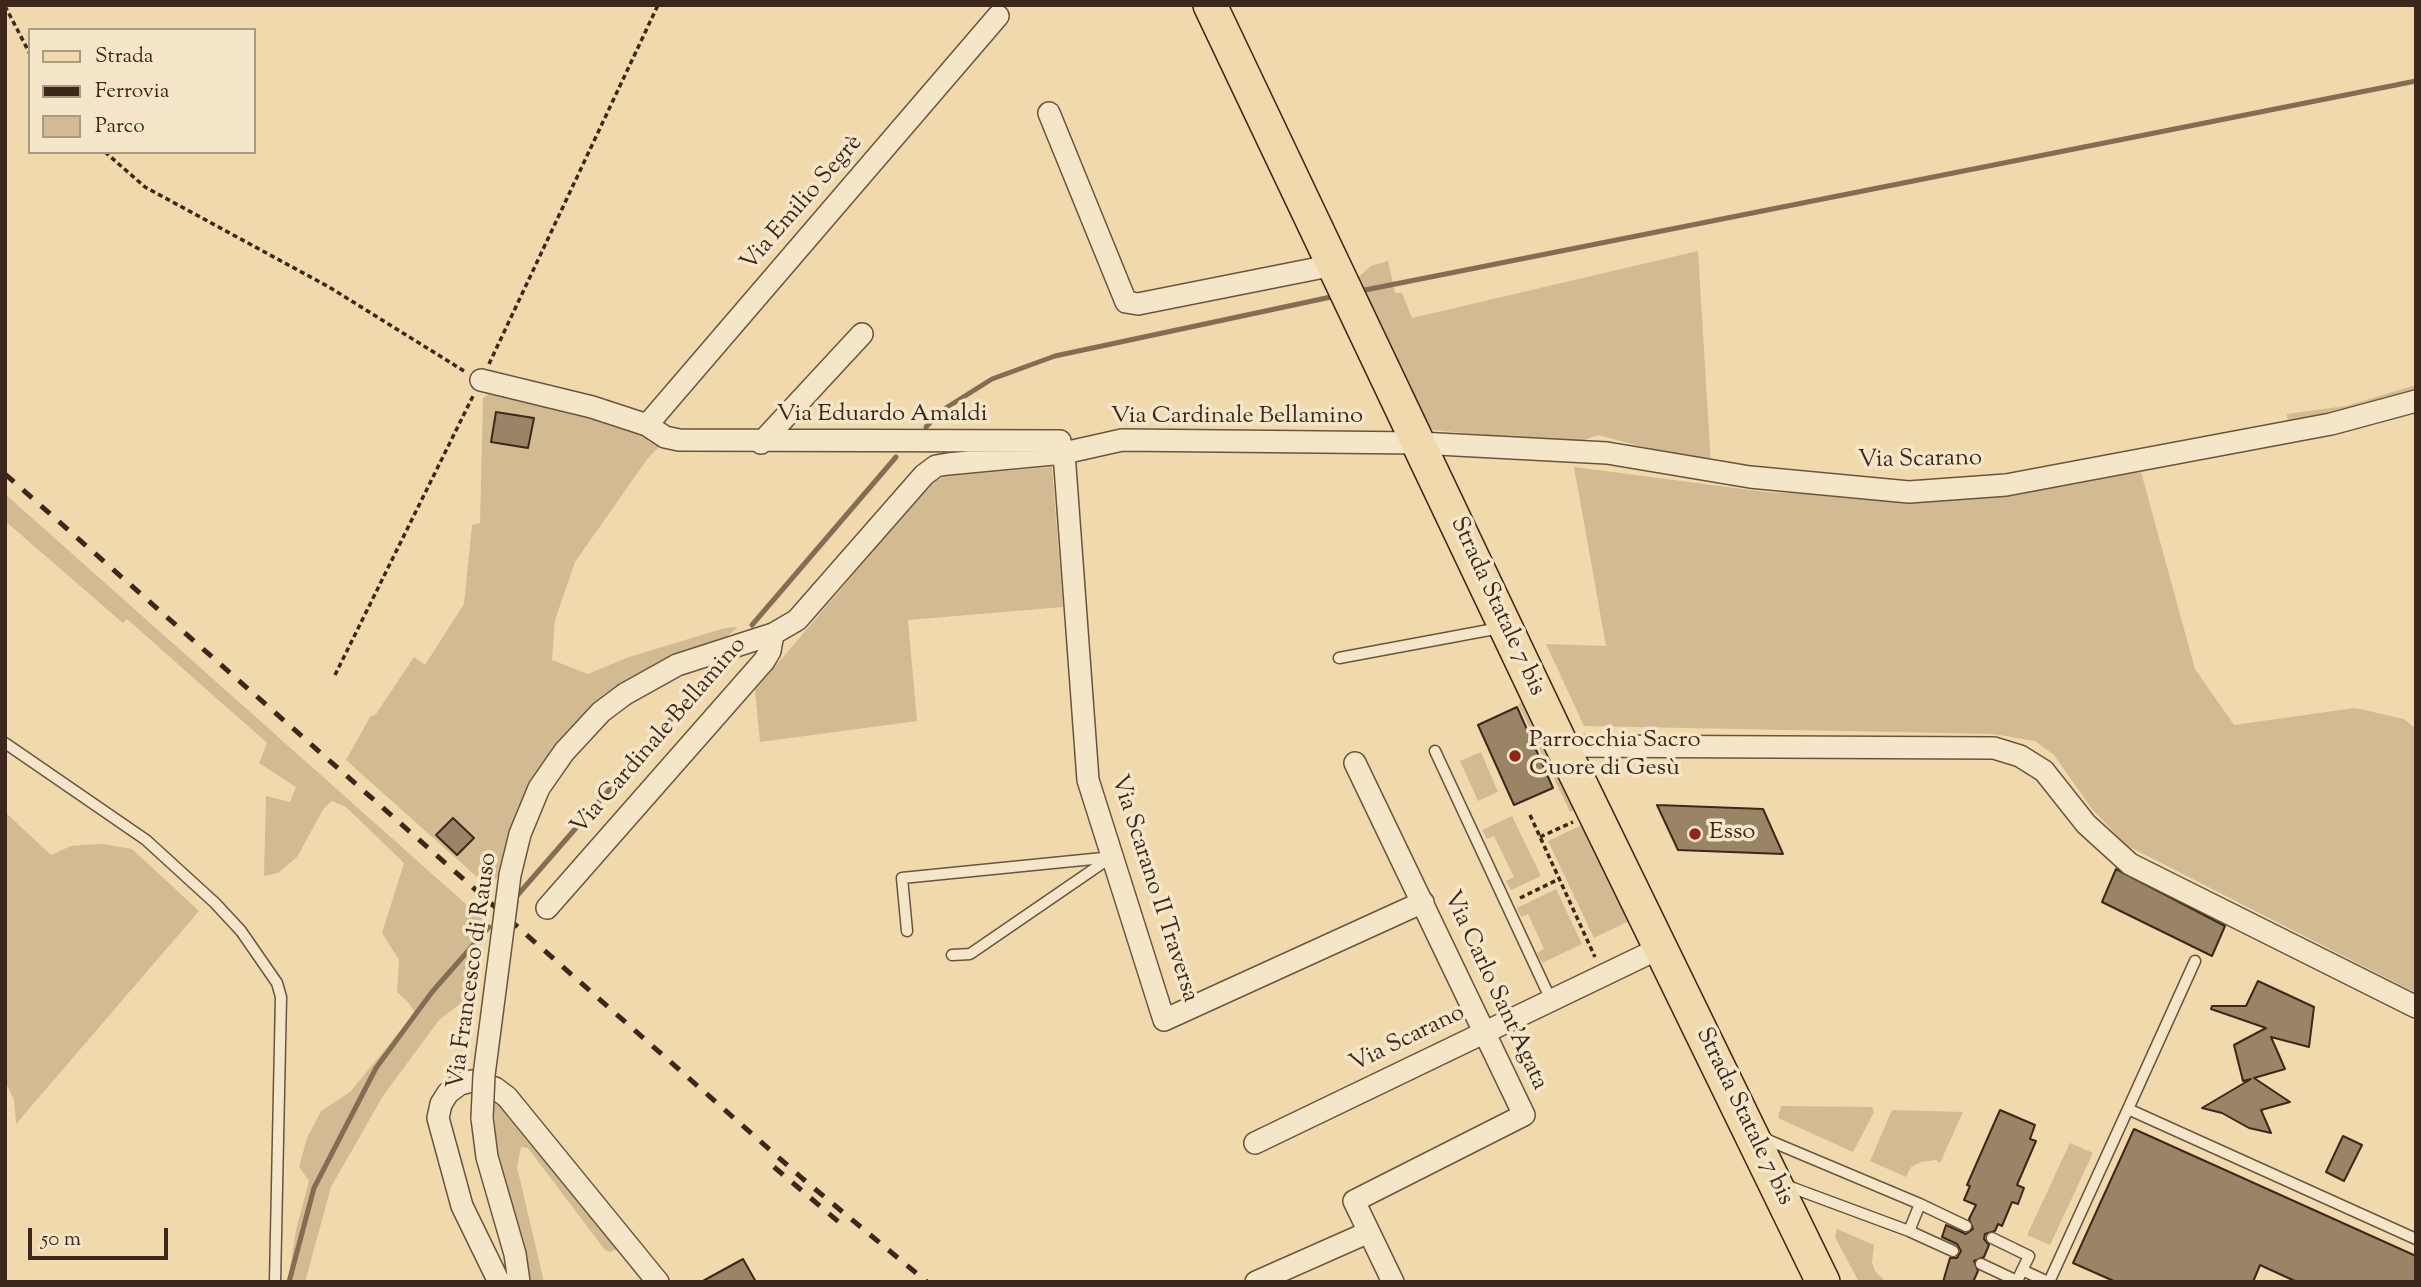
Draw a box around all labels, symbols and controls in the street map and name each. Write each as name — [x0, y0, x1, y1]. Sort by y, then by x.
legend — [28, 28, 256, 154]
text: Strada — [95, 42, 154, 72]
text: Ferrovia — [95, 77, 169, 107]
text: Parco — [95, 112, 145, 142]
street label: Via Emilio Segrè — [736, 130, 870, 278]
street label: Via Eduardo Amaldi — [776, 402, 988, 430]
street label: Via Cardinale Bellamino — [1111, 404, 1363, 432]
street label: Via Scarano — [1858, 446, 1982, 476]
street label: Strada Statale 7 bis — [1442, 513, 1550, 701]
street label: Via Cardinale Bellamino — [566, 632, 754, 842]
place label: Parrocchia Sacro Cuore di Gesù — [1529, 728, 1701, 784]
marker: Parrocchia Sacro Cuore di Gesù — [1507, 748, 1523, 764]
street label: Via Scarano II Traversa — [1103, 772, 1203, 1006]
place label: Esso — [1709, 820, 1755, 848]
marker: Esso — [1687, 826, 1703, 842]
street label: Via Francesco di Rauso — [443, 851, 505, 1091]
street label: Via Carlo Sant'Agata — [1435, 887, 1553, 1095]
street label: Via Scarano — [1346, 1000, 1470, 1080]
street label: Strada Statale 7 bis — [1688, 1024, 1798, 1210]
scale bar — [32, 1214, 172, 1258]
text: 50 m — [41, 1225, 81, 1255]

